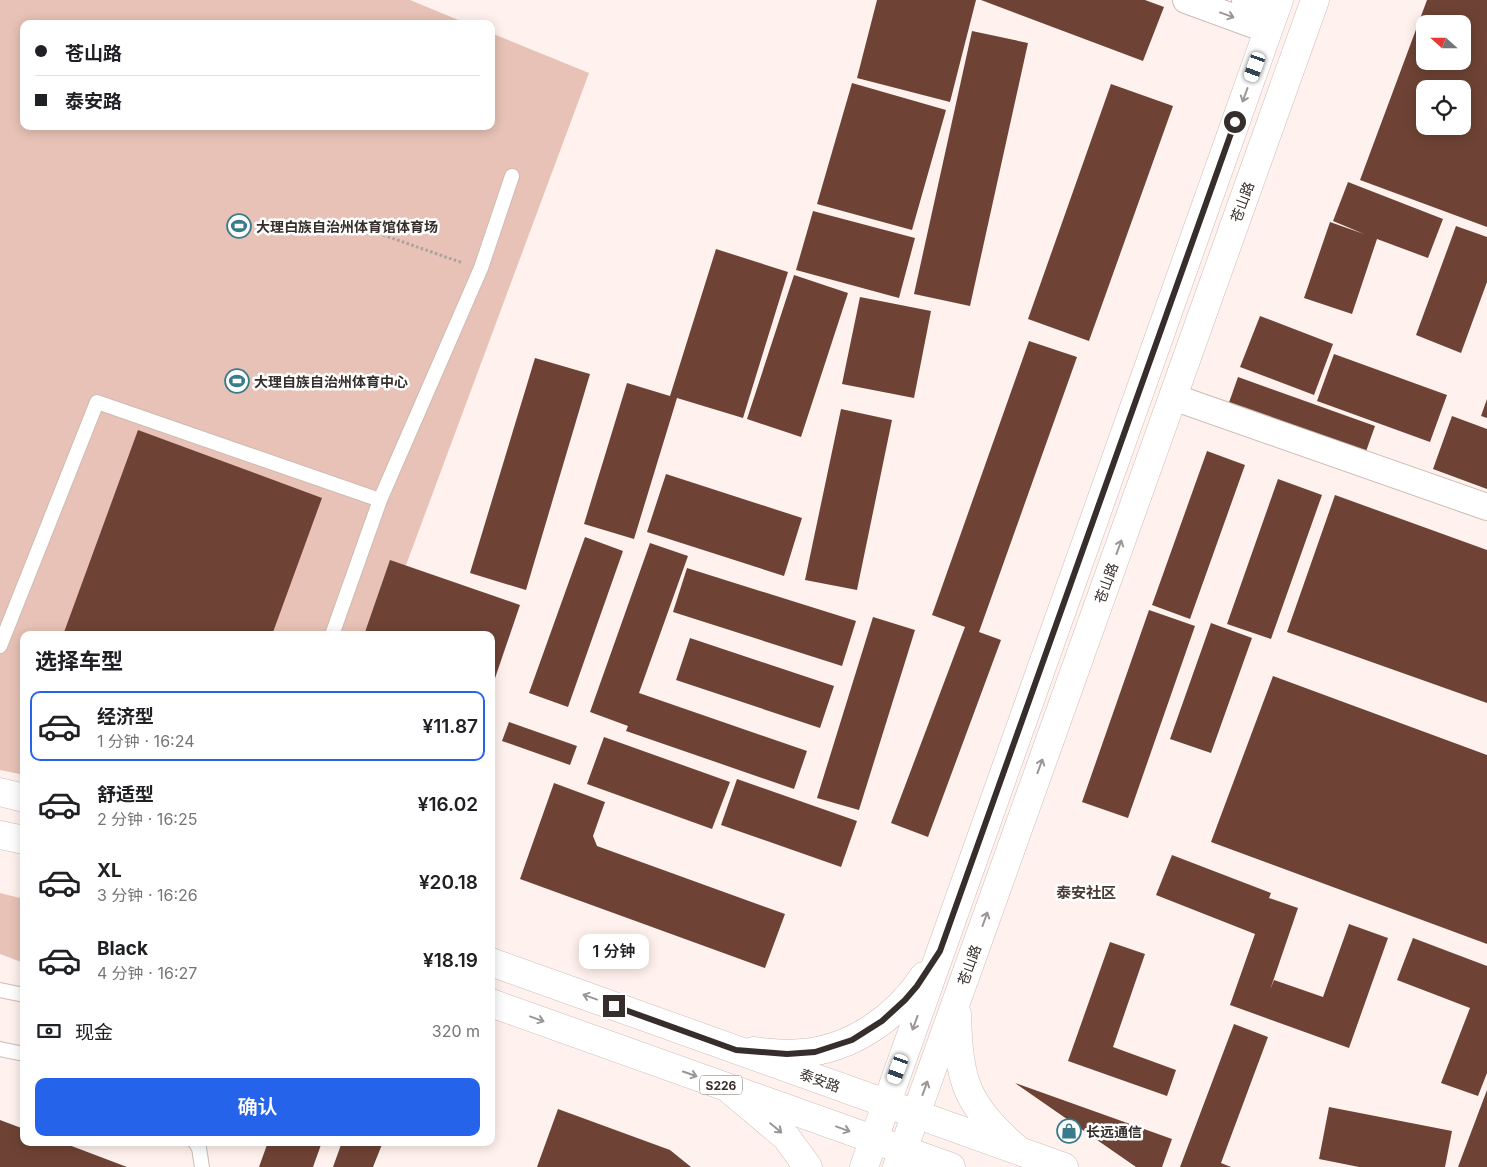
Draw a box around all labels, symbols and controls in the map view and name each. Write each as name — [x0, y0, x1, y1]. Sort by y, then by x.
one-way arrow — [1219, 11, 1234, 20]
north arrow — [1416, 15, 1471, 70]
map controls — [1416, 15, 1471, 135]
text: 苍山路 — [65, 42, 122, 65]
car — [1242, 50, 1267, 84]
button: locate — [1416, 80, 1471, 135]
one-way arrow — [1240, 87, 1249, 103]
text: 泰安路 — [65, 90, 122, 113]
route start — [1224, 111, 1246, 133]
street label: 苍山路 — [1227, 179, 1257, 225]
sports icon: 大理白族自治州体育馆体育场 — [226, 213, 252, 239]
place label: 大理白族自治州体育馆体育场 — [256, 218, 438, 235]
sports icon: 大理自族自治州体育中心 — [224, 368, 250, 394]
place label: 大理自族自治州体育中心 — [254, 373, 408, 390]
one-way arrow — [1115, 540, 1124, 555]
street label: 苍山路 — [1091, 560, 1121, 606]
text: 选择车型 — [35, 648, 123, 674]
icon: car — [37, 704, 82, 749]
text: 经济型 — [97, 705, 154, 728]
text: ¥11.87 — [423, 715, 478, 738]
text: 1 分钟 · 16:24 — [97, 731, 195, 751]
one-way arrow — [1036, 758, 1045, 774]
icon: car — [37, 782, 82, 827]
text: 舒适型 — [97, 783, 154, 806]
text: ¥16.02 — [418, 793, 478, 816]
text: 2 分钟 · 16:25 — [97, 809, 197, 829]
text: XL — [97, 859, 122, 882]
icon: car — [37, 860, 82, 905]
text: ¥20.18 — [419, 871, 478, 894]
district label: 泰安社区 — [1056, 883, 1116, 902]
text: 3 分钟 · 16:26 — [97, 885, 198, 905]
one-way arrow — [981, 911, 991, 927]
callout: 1 分钟 — [579, 934, 649, 968]
text: Black — [97, 937, 148, 960]
icon: car — [37, 938, 82, 983]
text: 1 分钟 — [593, 941, 635, 961]
street label: 苍山路 — [954, 942, 984, 988]
text: ¥18.19 — [423, 949, 478, 972]
text: 4 分钟 · 16:27 — [97, 963, 197, 983]
one-way arrow — [583, 992, 598, 1001]
route end — [603, 995, 625, 1017]
one-way arrow — [529, 1015, 544, 1024]
one-way arrow — [909, 1015, 919, 1031]
icon: cash — [35, 1017, 63, 1045]
text: 现金 — [75, 1021, 113, 1044]
text: 320 m — [432, 1021, 480, 1041]
car — [885, 1052, 910, 1086]
street label: 泰安路 — [797, 1065, 843, 1095]
one-way arrow — [682, 1070, 697, 1079]
road number: S226 — [700, 1076, 742, 1094]
button: 确认 — [35, 1078, 480, 1136]
one-way arrow — [921, 1081, 930, 1096]
shop icon: 长远通信 — [1056, 1118, 1082, 1144]
one-way arrow — [769, 1122, 782, 1133]
place label: 长远通信 — [1086, 1123, 1142, 1140]
one-way arrow — [835, 1124, 851, 1134]

